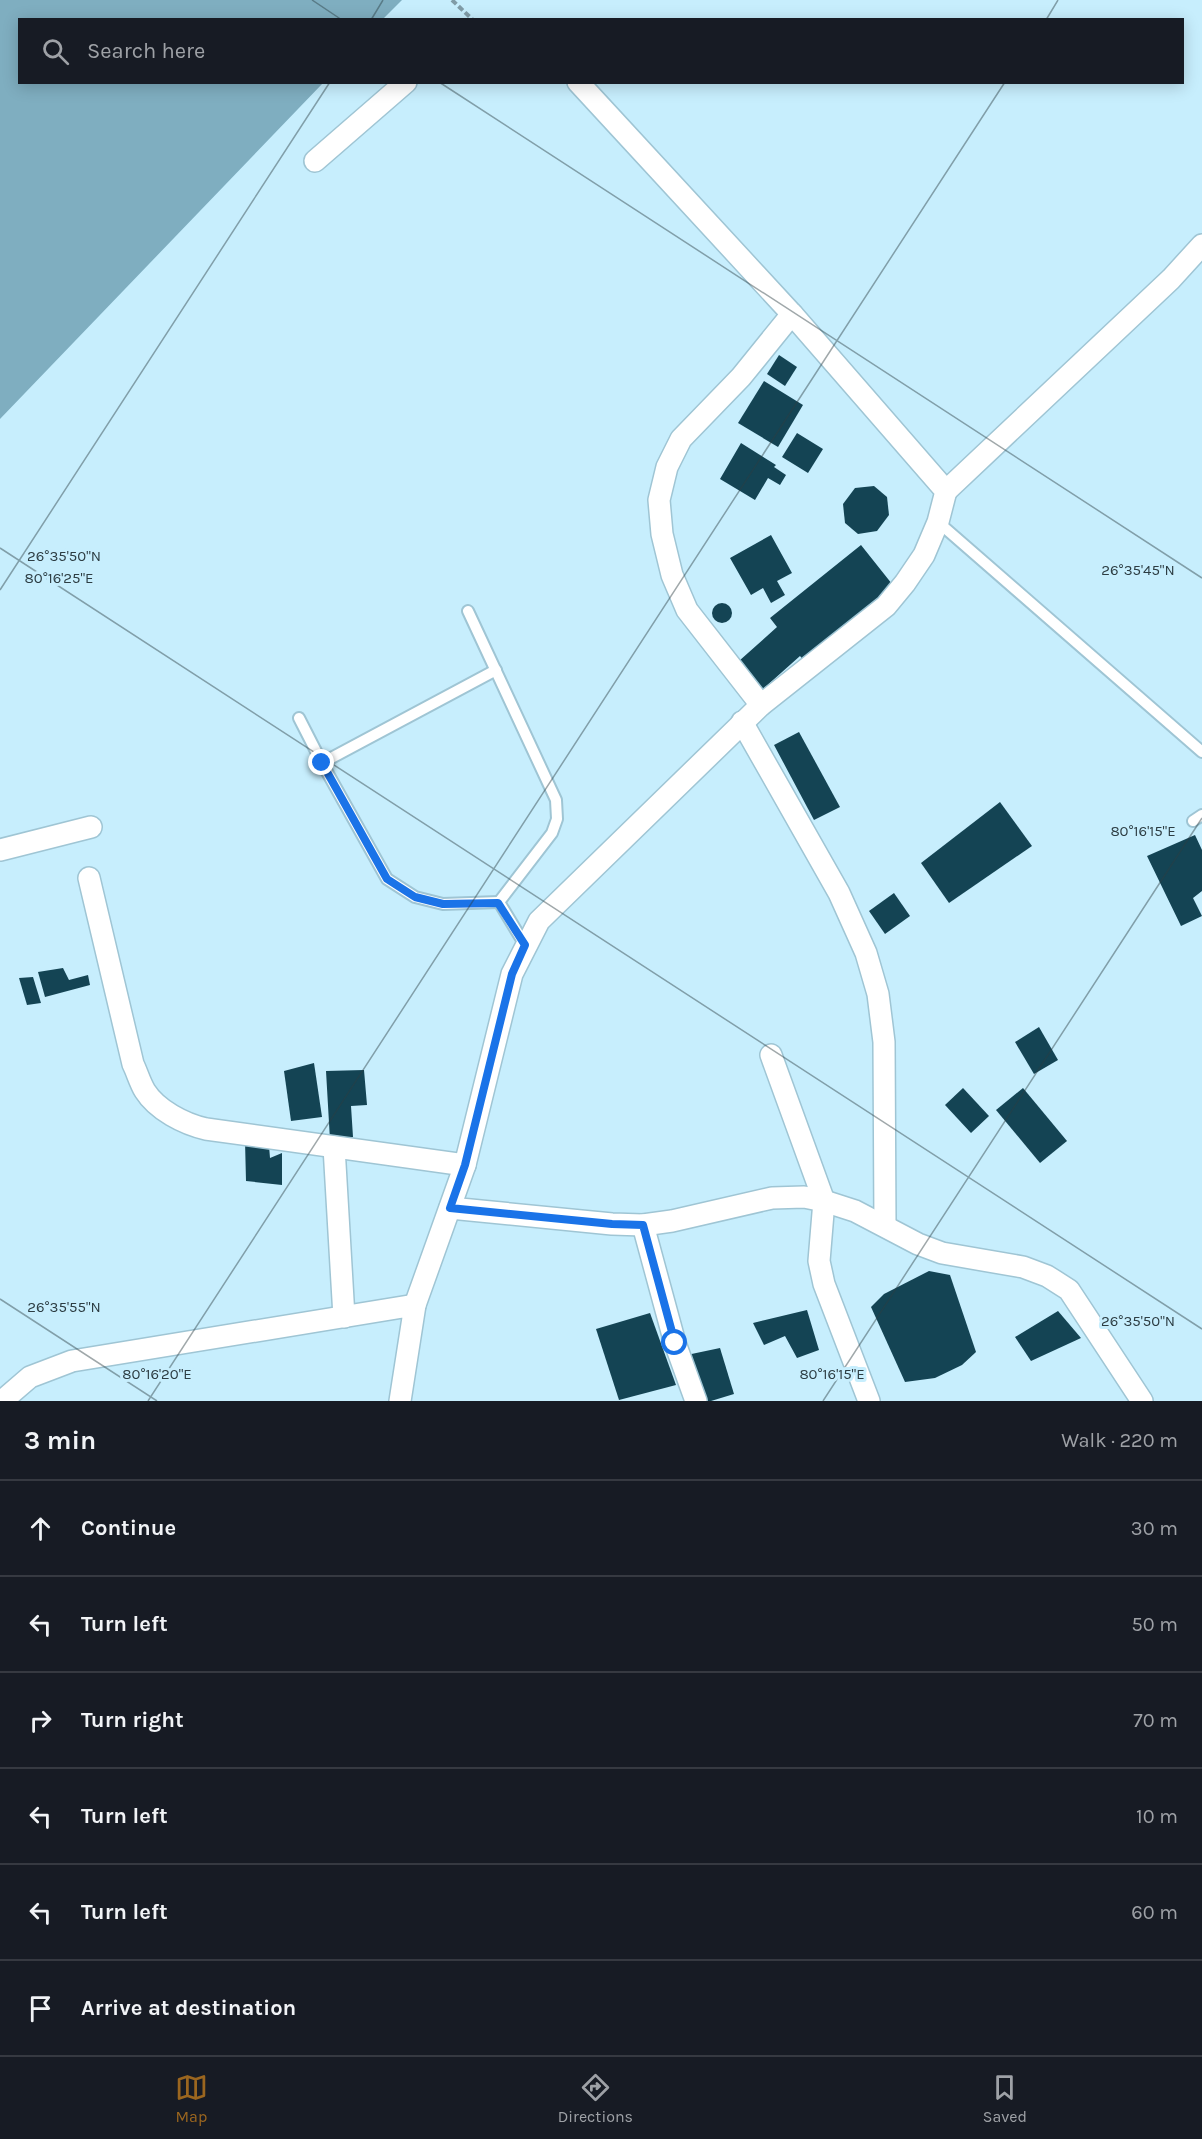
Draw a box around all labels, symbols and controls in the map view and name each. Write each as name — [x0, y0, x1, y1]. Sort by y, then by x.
search box — [18, 18, 1184, 84]
icon: search — [39, 35, 72, 68]
text: Search here — [87, 38, 205, 64]
text: 26°35'50"N — [27, 547, 101, 565]
text: 26°35'45"N — [1101, 561, 1175, 579]
text: 80°16'25"E — [25, 569, 93, 587]
route end — [308, 749, 334, 775]
text: 80°16'15"E — [1110, 822, 1176, 840]
text: 26°35'55"N — [27, 1298, 101, 1316]
text: 26°35'50"N — [1101, 1312, 1175, 1330]
route start — [661, 1329, 687, 1355]
text: 80°16'20"E — [122, 1365, 192, 1383]
text: 80°16'15"E — [799, 1365, 865, 1383]
text: 3 min — [24, 1425, 96, 1456]
text: Walk · 220 m — [1061, 1429, 1178, 1452]
icon: ahead — [24, 1512, 57, 1545]
text: Continue — [81, 1515, 176, 1541]
text: 30 m — [1131, 1517, 1178, 1540]
icon: left — [24, 1608, 57, 1641]
text: Turn left — [81, 1611, 168, 1637]
text: 50 m — [1131, 1613, 1178, 1636]
icon: right — [24, 1704, 57, 1737]
text: Turn right — [81, 1707, 184, 1733]
text: 70 m — [1133, 1709, 1178, 1732]
icon: left — [24, 1800, 57, 1833]
text: Turn left — [81, 1803, 168, 1829]
text: 10 m — [1136, 1805, 1178, 1828]
icon: left — [24, 1896, 57, 1929]
text: Turn left — [81, 1899, 168, 1925]
text: 60 m — [1131, 1901, 1178, 1924]
icon: arrive — [24, 1992, 57, 2025]
text: Arrive at destination — [81, 1995, 296, 2021]
tab: Map — [175, 2071, 208, 2126]
tab: Directions — [558, 2071, 633, 2126]
tab: Saved — [983, 2071, 1027, 2126]

